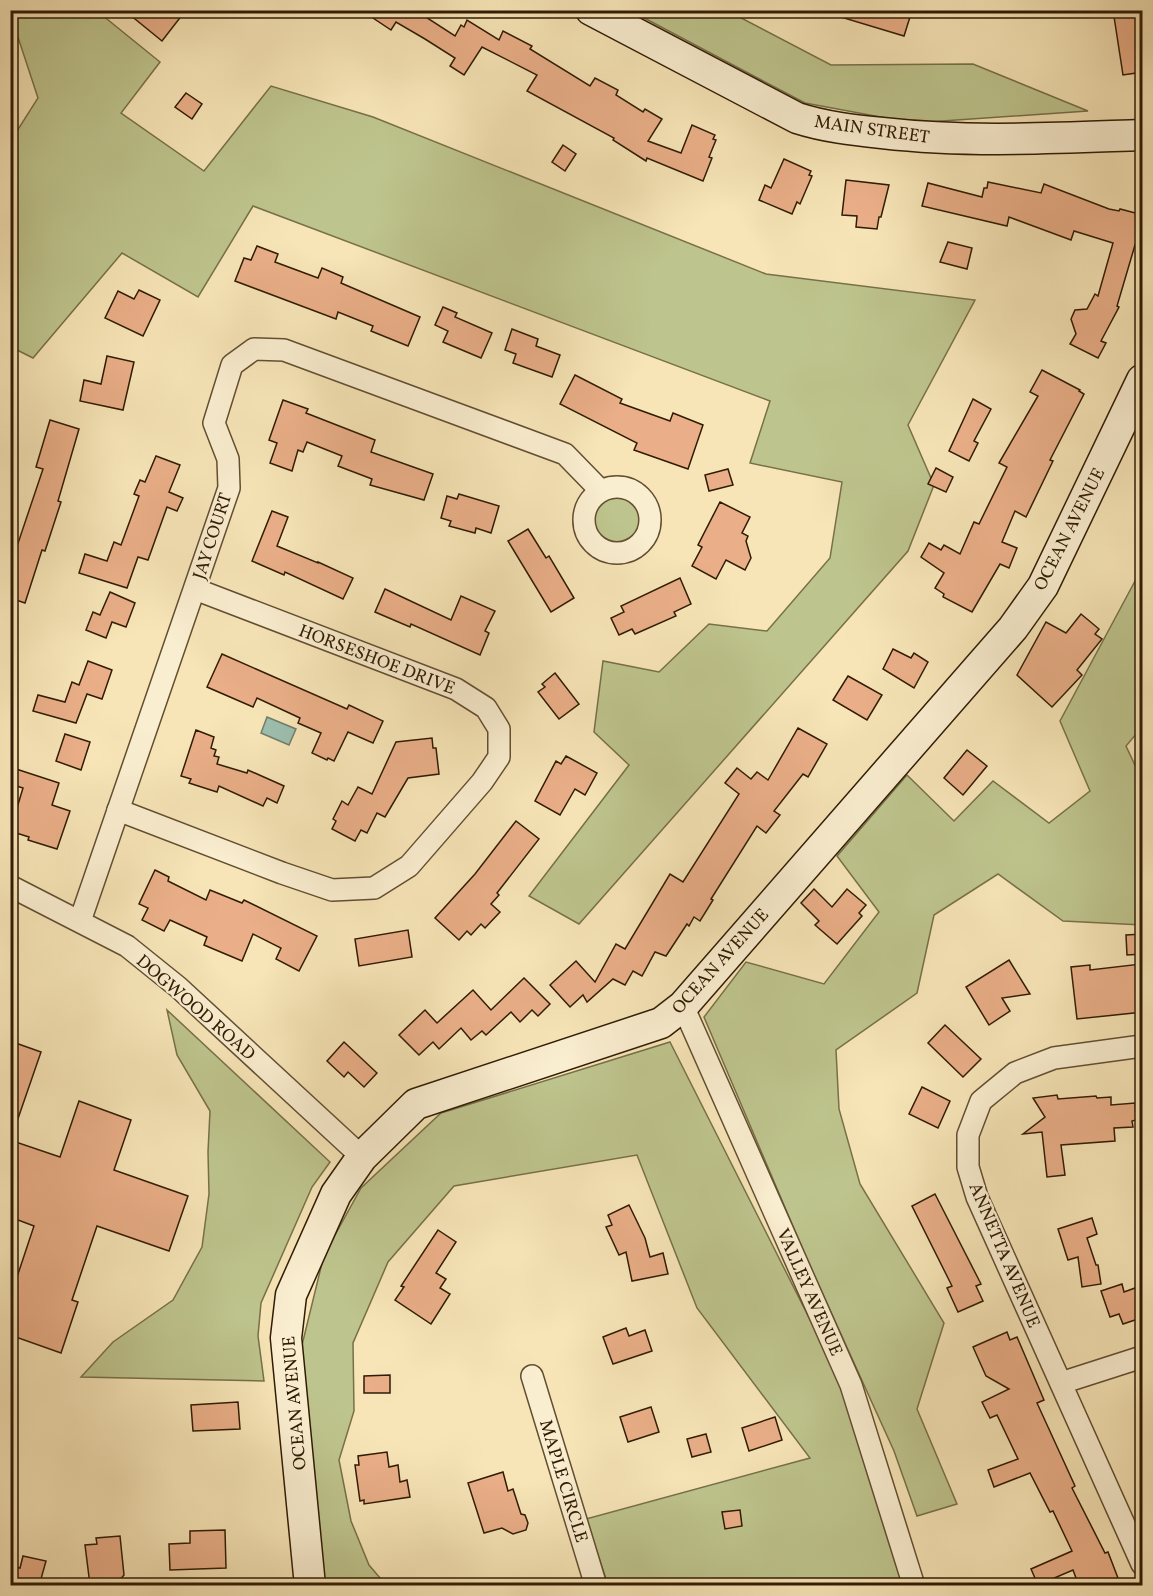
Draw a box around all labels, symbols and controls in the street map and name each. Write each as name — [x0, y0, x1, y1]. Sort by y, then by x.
street label: MAIN STREET — [813, 110, 932, 151]
street label: OCEAN AVENUE — [1029, 464, 1112, 595]
street label: JAY COURT — [188, 489, 239, 583]
street label: HORSESHOE DRIVE — [295, 619, 459, 702]
street label: OCEAN AVENUE — [667, 903, 776, 1020]
street label: DOGWOOD ROAD — [130, 949, 260, 1067]
street label: ANNETTA AVENUE — [962, 1179, 1046, 1332]
street label: VALLEY AVENUE — [769, 1225, 848, 1360]
street label: OCEAN AVENUE — [277, 1335, 314, 1471]
street label: MAPLE CIRCLE — [532, 1417, 593, 1546]

